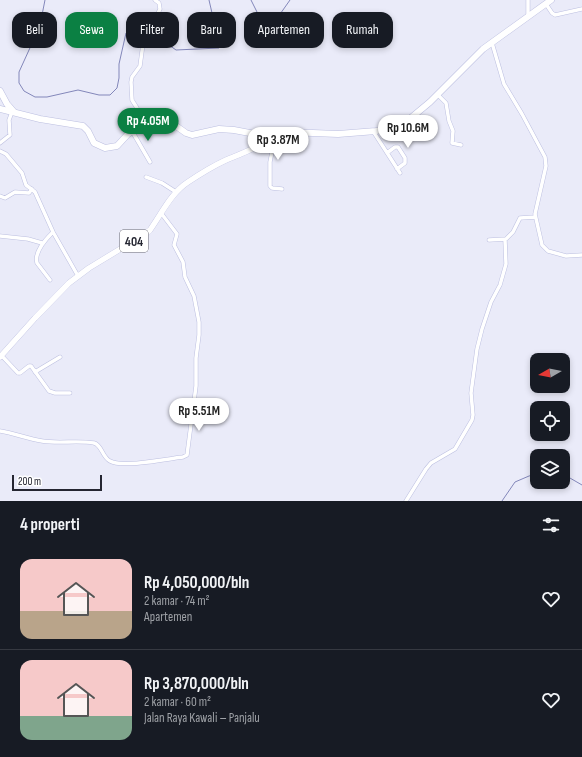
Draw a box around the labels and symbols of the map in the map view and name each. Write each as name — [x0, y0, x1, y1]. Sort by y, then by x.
pin: Rp 4.05M — [107, 108, 189, 142]
pin: Rp 10.6M — [367, 115, 449, 149]
pin: Rp 3.87M — [237, 127, 319, 161]
road number: 404 — [120, 230, 148, 252]
north arrow — [530, 353, 570, 393]
pin: Rp 5.51M — [158, 398, 240, 432]
scale bar — [12, 473, 102, 492]

